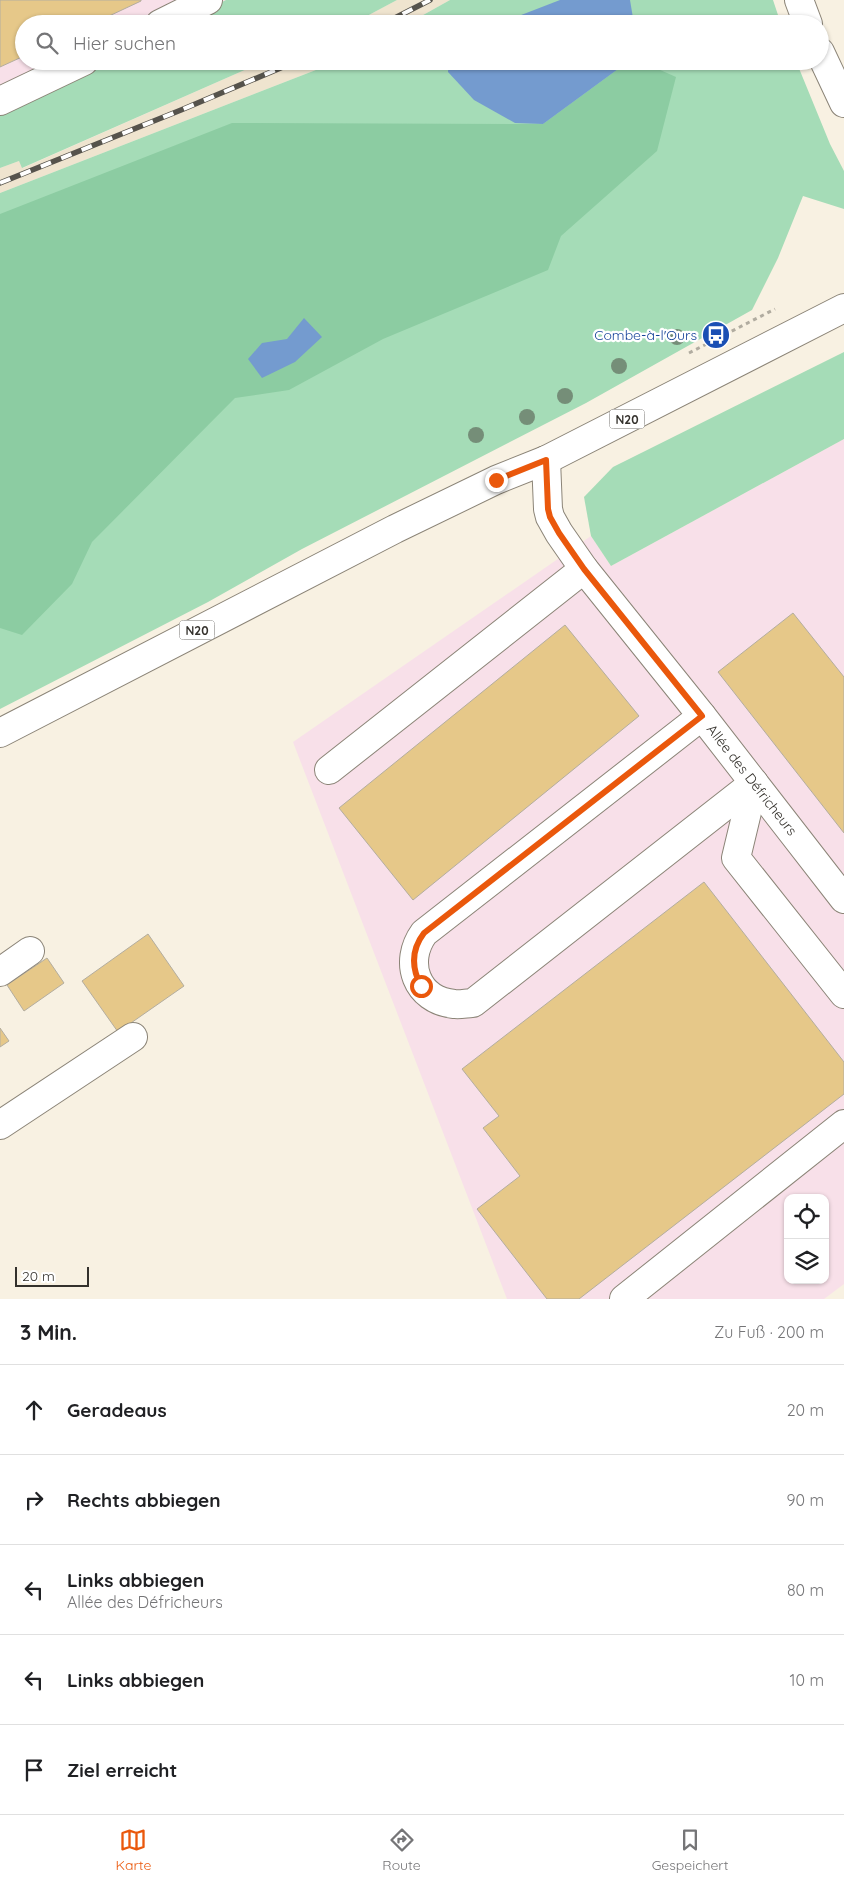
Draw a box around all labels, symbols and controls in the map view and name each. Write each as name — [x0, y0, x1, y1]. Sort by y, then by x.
search box — [15, 15, 829, 70]
icon: search — [33, 29, 61, 57]
text: Hier suchen — [73, 31, 176, 55]
bus stop icon: Combe-à-l'Ours — [701, 320, 731, 350]
place label: Combe-à-l'Ours — [594, 326, 697, 344]
road number: N20 — [610, 409, 644, 428]
route end — [485, 469, 508, 492]
road number: N20 — [180, 620, 214, 640]
street label: Allée des Défricheurs — [703, 721, 801, 839]
route start — [410, 975, 433, 998]
map controls — [784, 1194, 829, 1284]
button: locate — [784, 1194, 829, 1239]
button: layers — [784, 1239, 829, 1284]
scale bar — [15, 1264, 89, 1287]
text: 20 m — [22, 1267, 55, 1285]
text: 3 Min. — [20, 1319, 77, 1345]
text: Zu Fuß · 200 m — [714, 1322, 824, 1342]
icon: ahead — [20, 1396, 48, 1424]
text: Geradeaus — [67, 1398, 167, 1422]
text: 20 m — [787, 1400, 824, 1420]
icon: right — [20, 1486, 48, 1514]
text: Rechts abbiegen — [67, 1488, 220, 1512]
text: 90 m — [787, 1490, 824, 1510]
text: Links abbiegen — [67, 1568, 204, 1592]
icon: left — [20, 1576, 48, 1604]
text: 80 m — [787, 1580, 824, 1600]
text: Allée des Défricheurs — [67, 1592, 223, 1612]
icon: left — [20, 1666, 48, 1694]
text: Links abbiegen — [67, 1668, 204, 1692]
text: 10 m — [790, 1670, 824, 1690]
icon: arrive — [20, 1756, 48, 1784]
text: Ziel erreicht — [67, 1758, 177, 1782]
tab: Karte — [115, 1826, 151, 1874]
tab: Route — [382, 1826, 421, 1874]
tab: Gespeichert — [652, 1826, 728, 1874]

